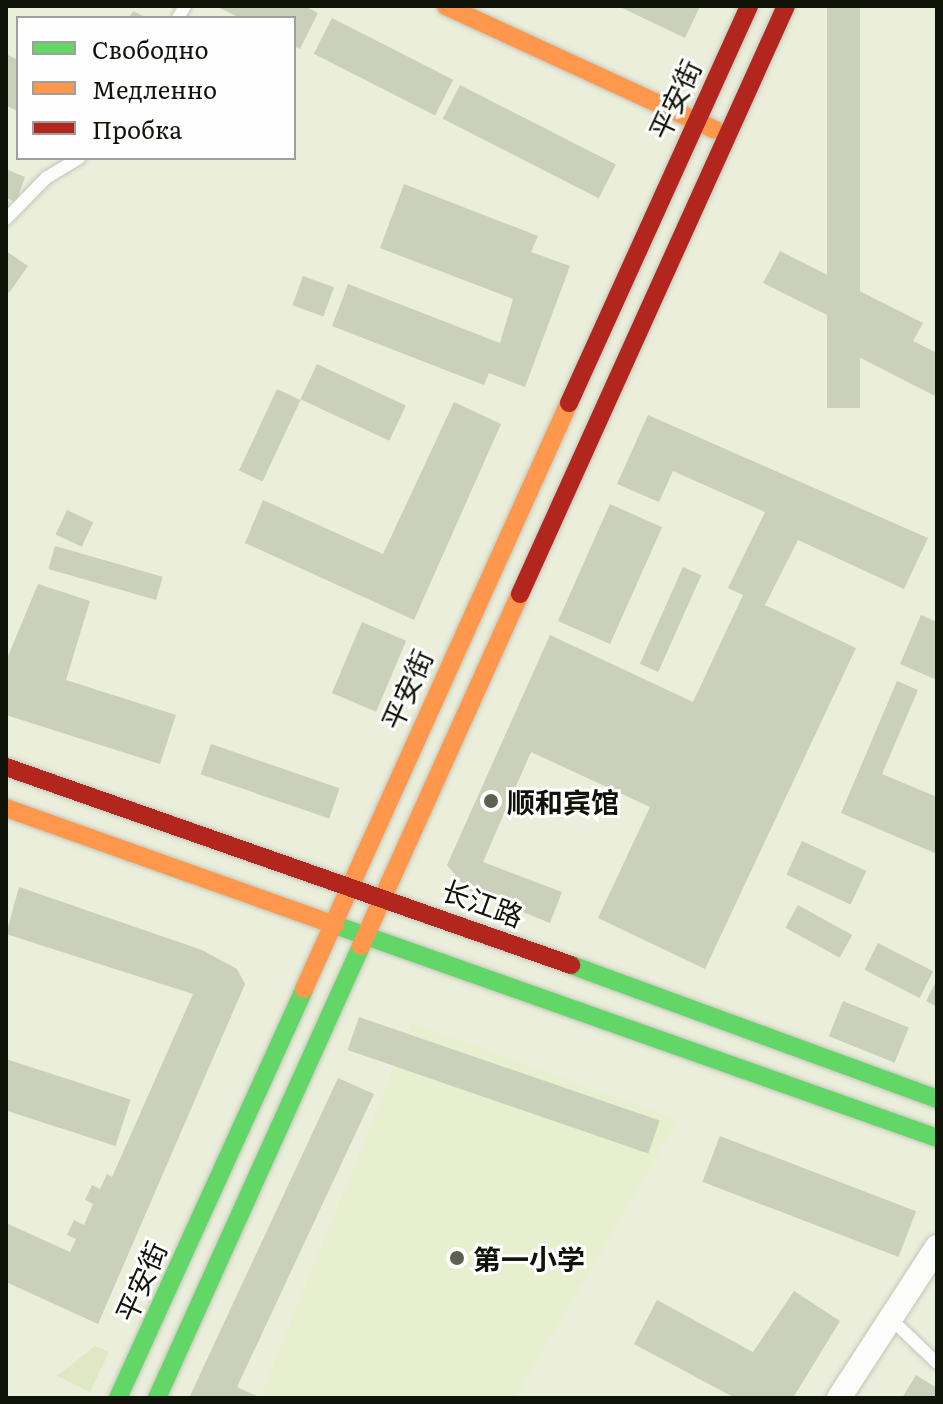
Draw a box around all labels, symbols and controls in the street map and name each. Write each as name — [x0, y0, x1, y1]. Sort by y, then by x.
legend — [16, 16, 296, 160]
text: Свободно — [92, 31, 209, 66]
street label: 平安街 — [641, 54, 707, 144]
text: Медленно — [92, 71, 217, 106]
text: Пробка — [92, 111, 182, 146]
street label: 平安街 — [374, 644, 438, 734]
place label: 顺和宾馆 — [507, 784, 619, 818]
marker: 顺和宾馆 — [482, 792, 500, 810]
street label: 长江路 — [438, 872, 528, 932]
street label: 平安街 — [108, 1236, 172, 1326]
place label: 第一小学 — [473, 1241, 585, 1275]
marker: 第一小学 — [448, 1249, 466, 1267]

